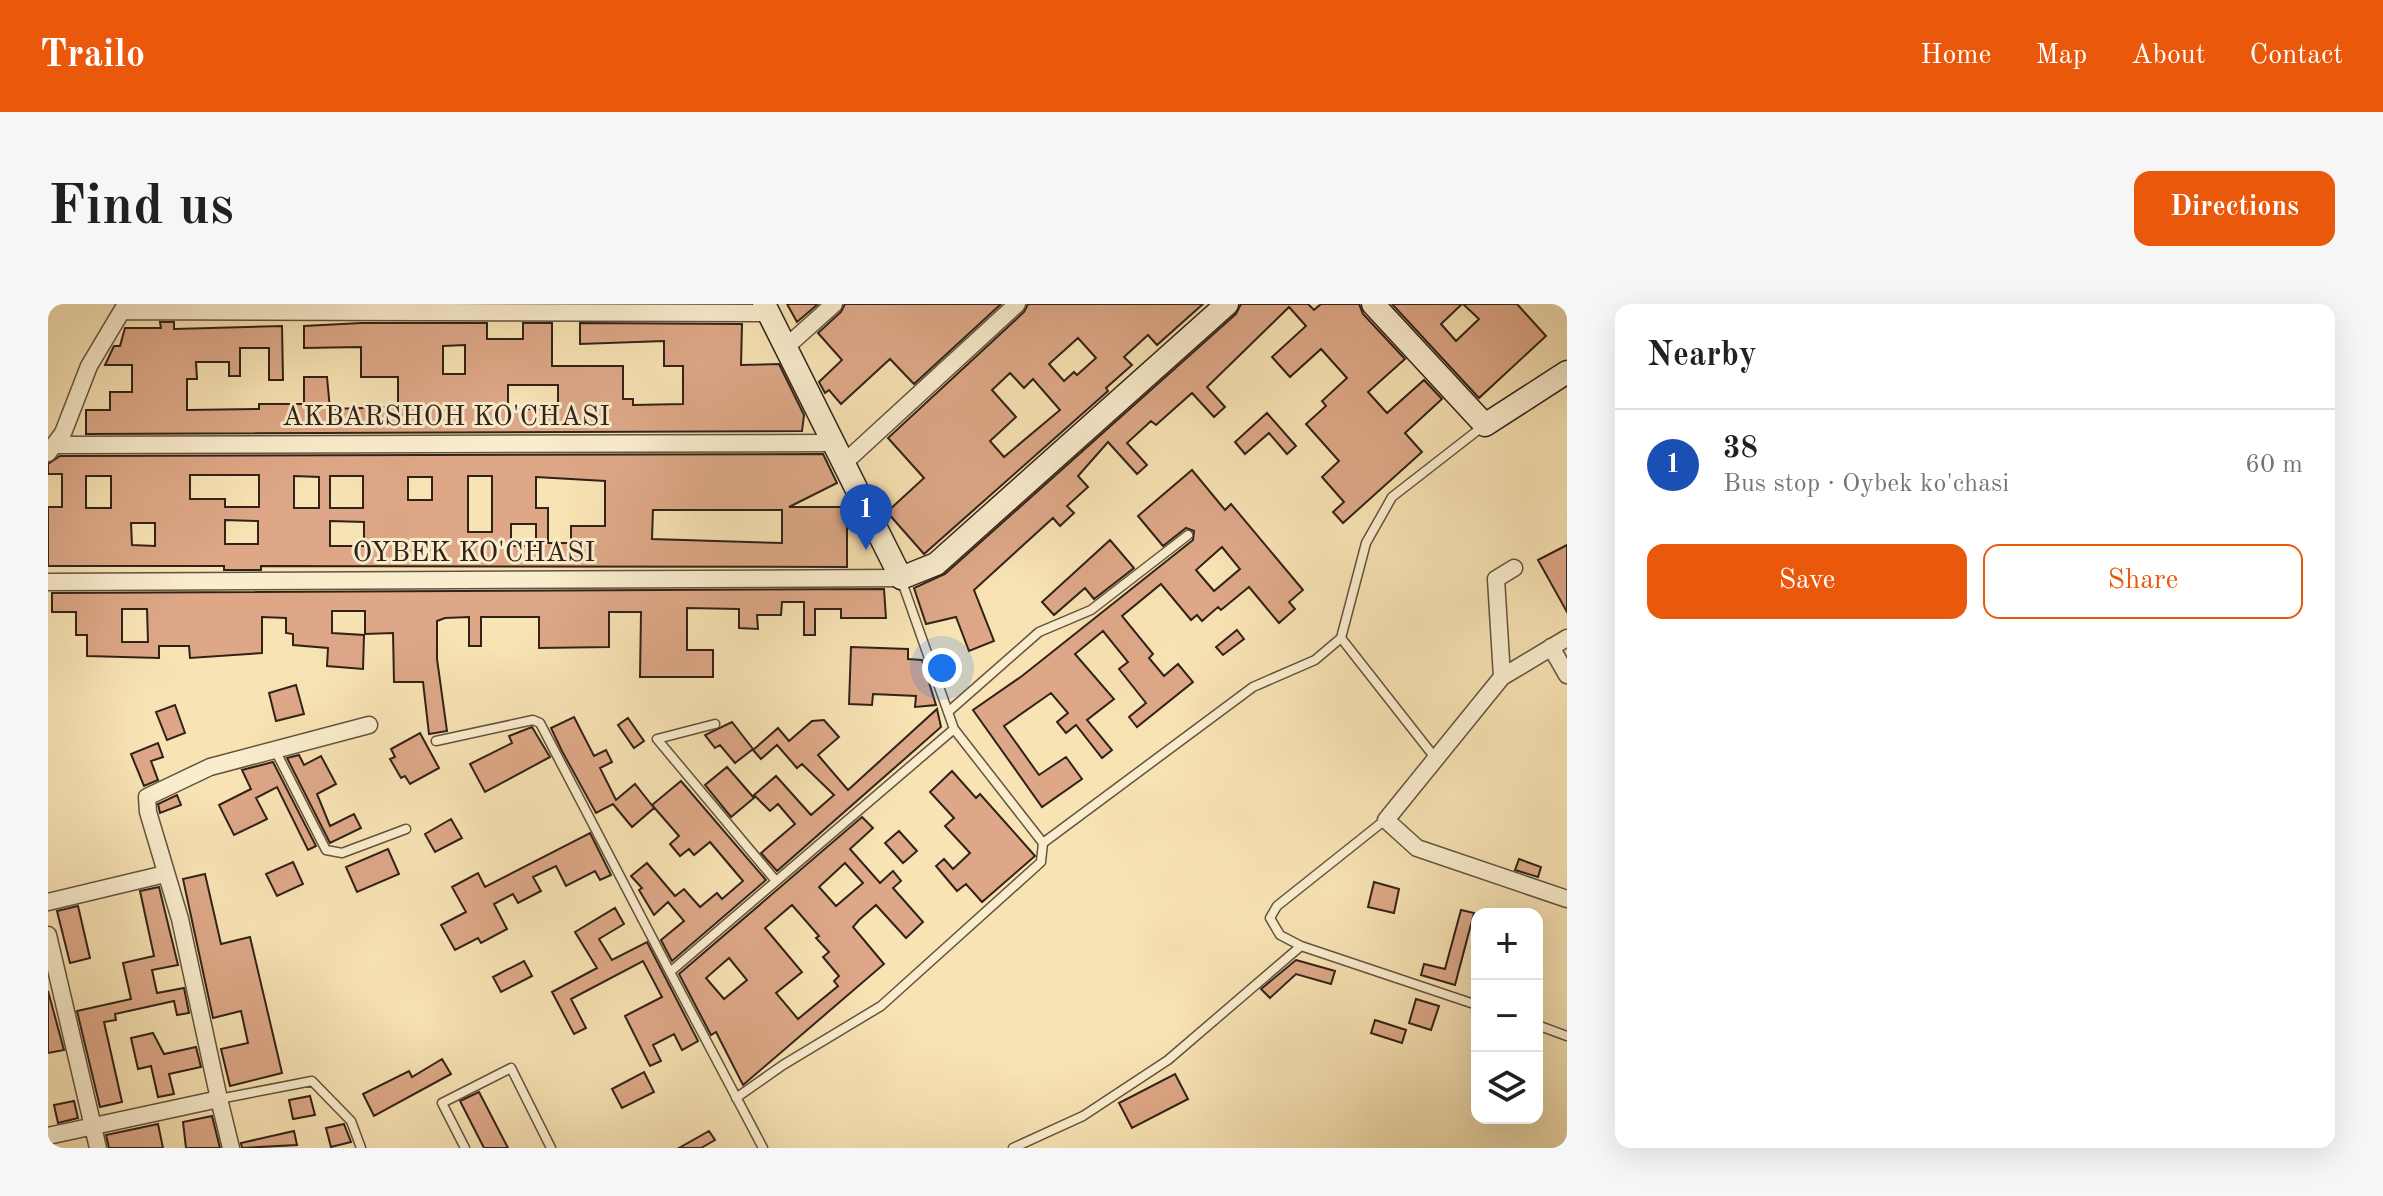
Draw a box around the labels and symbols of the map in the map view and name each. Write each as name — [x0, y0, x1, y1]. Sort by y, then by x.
street label: AKBARSHOH KO'CHASI — [282, 404, 610, 432]
pin: 1 — [840, 484, 892, 550]
street label: OYBEK KO'CHASI — [353, 540, 595, 568]
your location — [922, 648, 962, 688]

